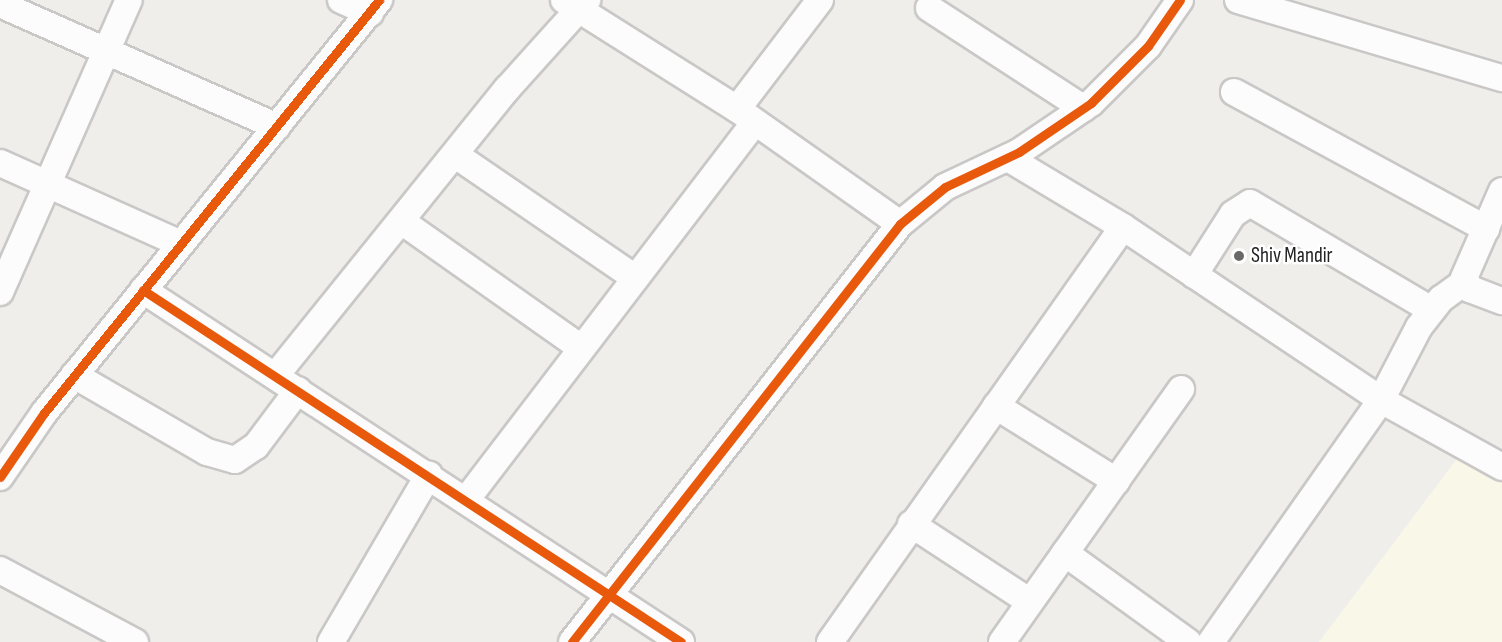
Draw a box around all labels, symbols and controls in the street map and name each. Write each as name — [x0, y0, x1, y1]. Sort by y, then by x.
place label: Shiv Mandir — [1251, 243, 1333, 269]
marker: Shiv Mandir — [1232, 249, 1246, 263]

